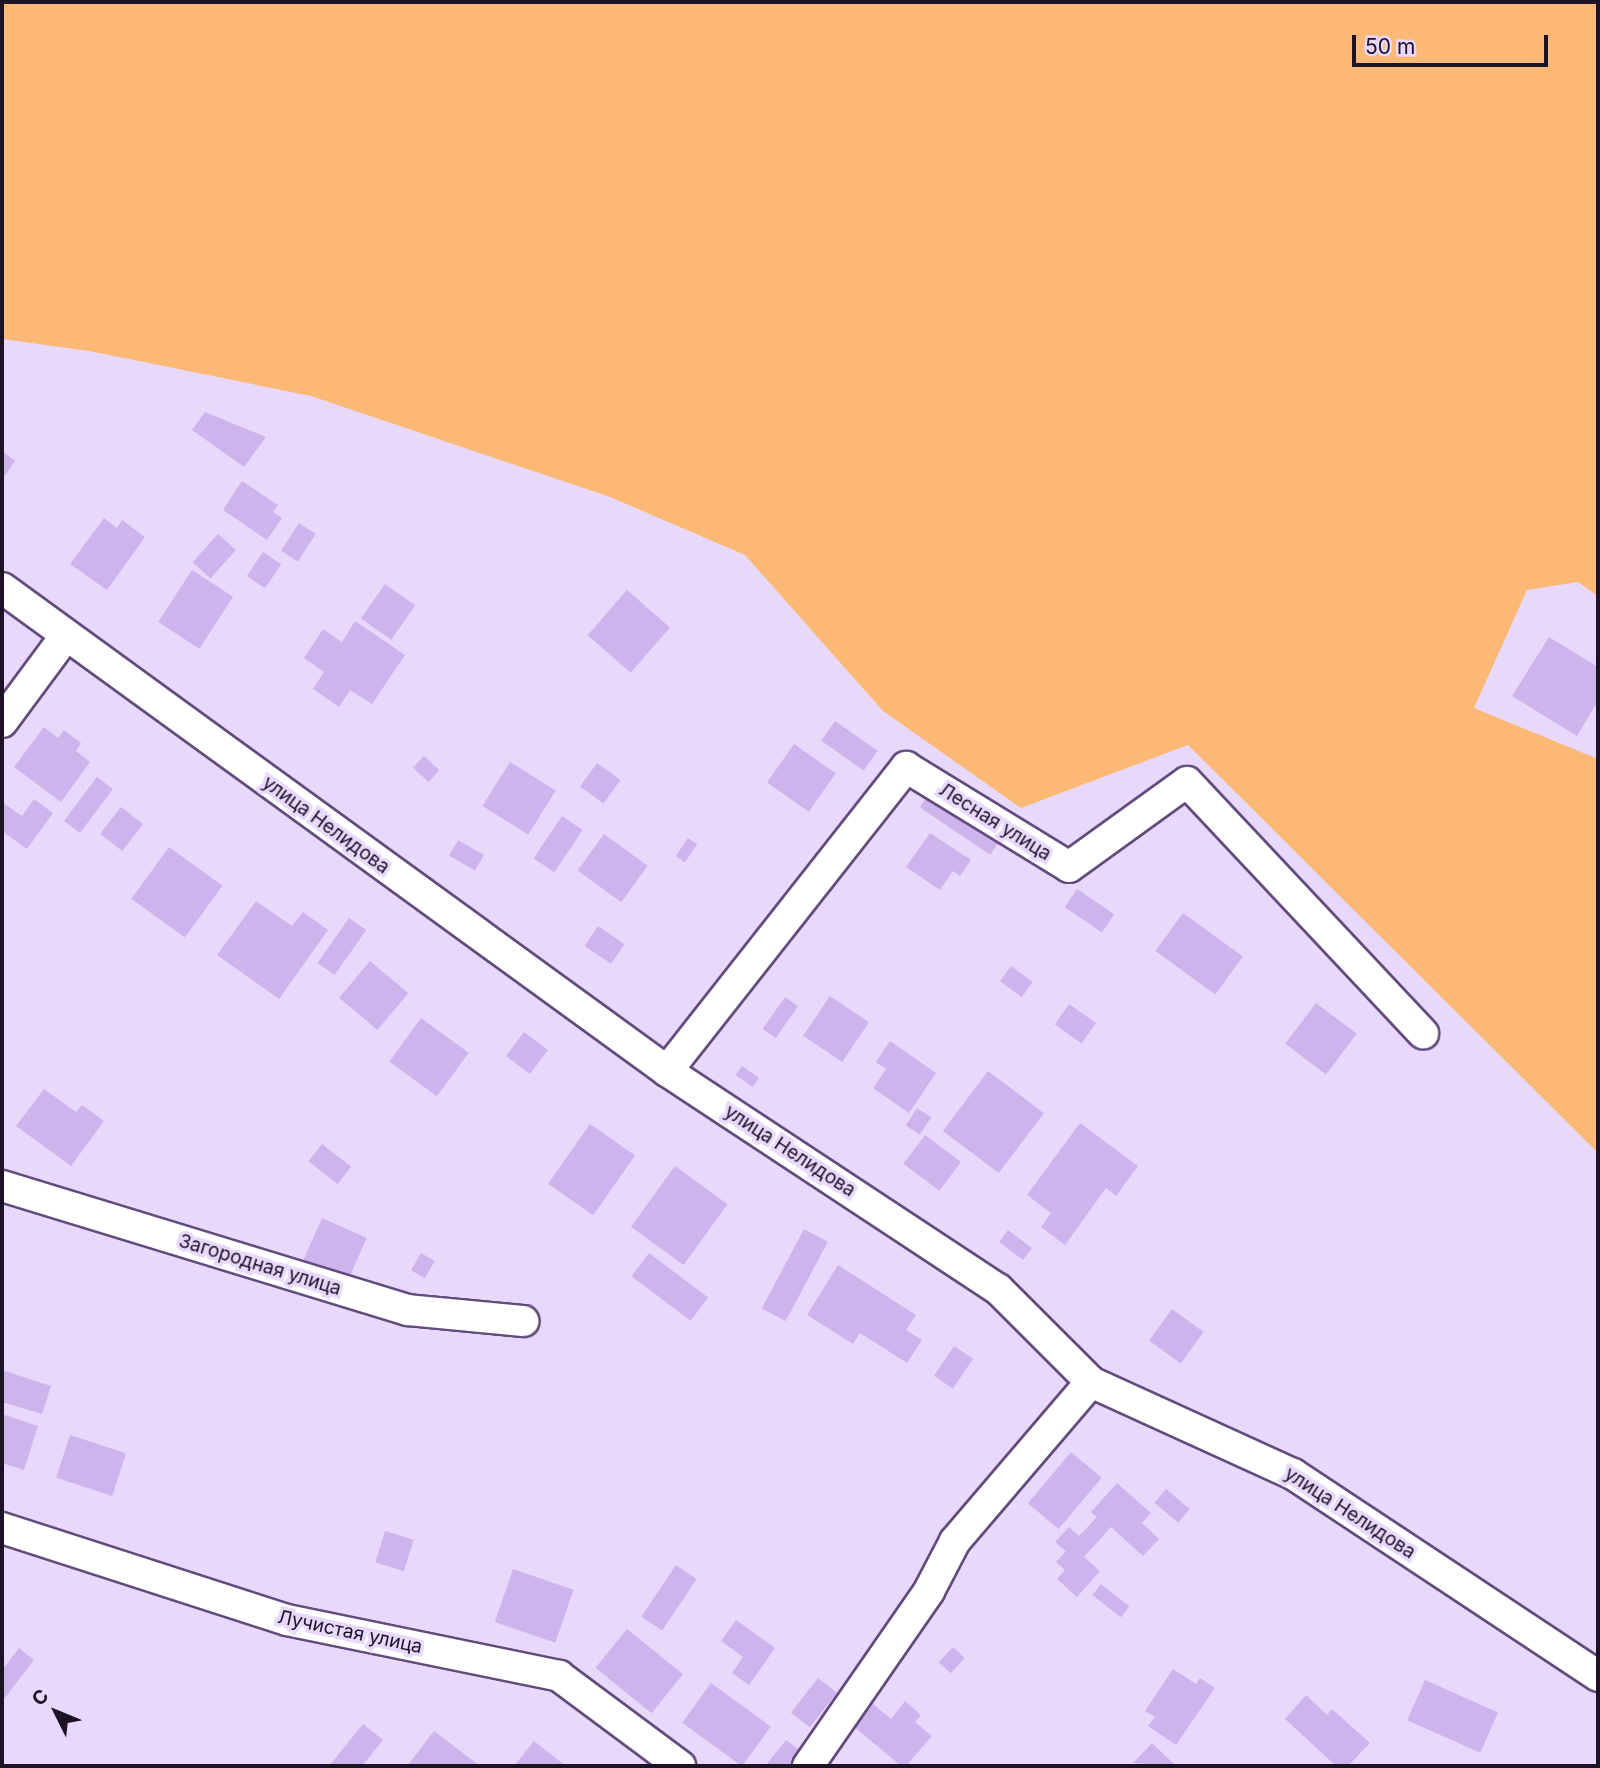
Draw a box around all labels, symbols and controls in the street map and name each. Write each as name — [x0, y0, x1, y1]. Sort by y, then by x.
scale bar — [1355, 21, 1551, 65]
text: 50 m — [1365, 34, 1415, 59]
street label: улица Нелидова — [258, 771, 394, 879]
street label: Лесная улица — [935, 778, 1055, 866]
street label: улица Нелидова — [720, 1100, 860, 1202]
street label: Загородная улица — [176, 1229, 344, 1301]
street label: улица Нелидова — [1280, 1462, 1420, 1564]
street label: Лучистая улица — [276, 1606, 424, 1658]
north arrow — [21, 1677, 91, 1747]
text: С — [27, 1684, 53, 1710]

